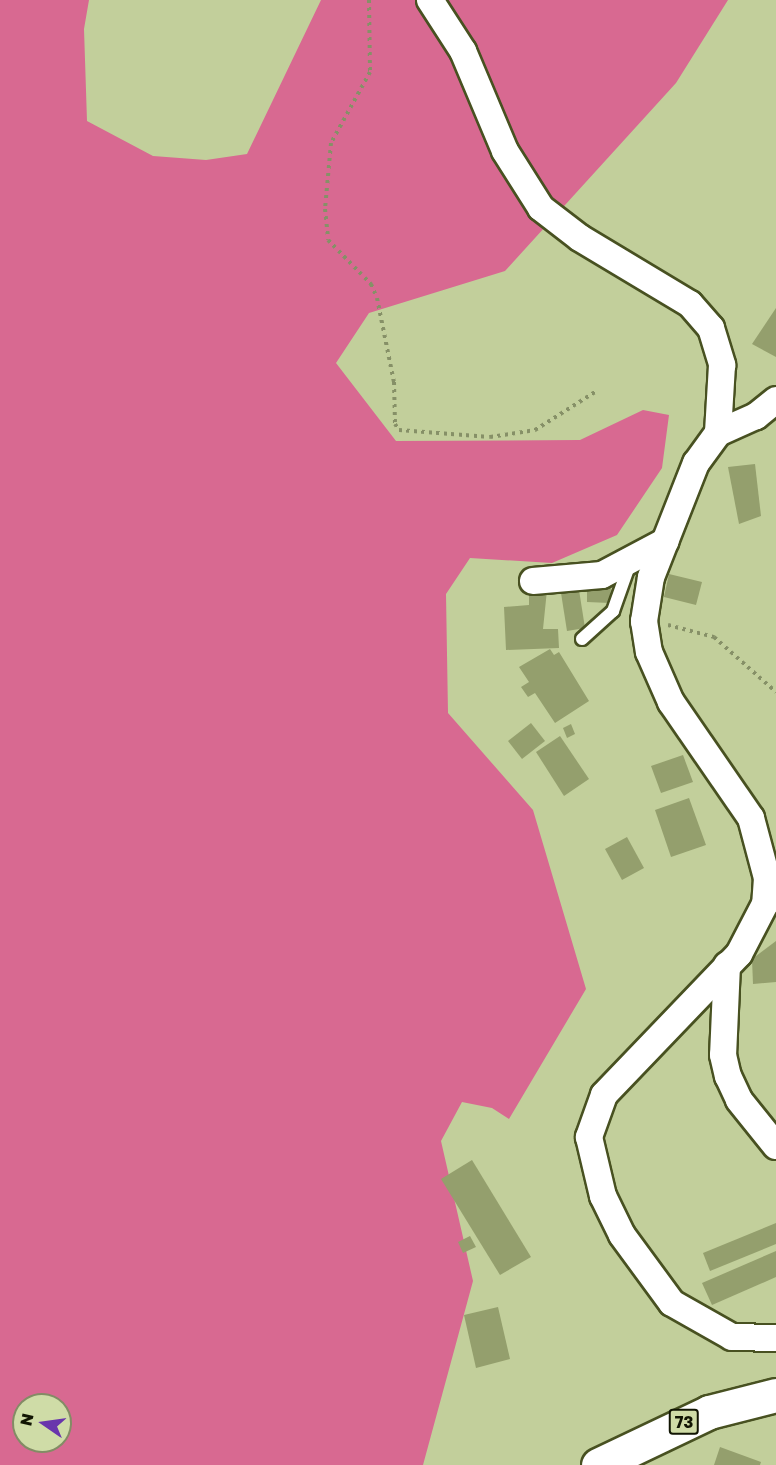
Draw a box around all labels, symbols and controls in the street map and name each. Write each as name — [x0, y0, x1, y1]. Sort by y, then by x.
north arrow — [12, 1393, 72, 1453]
road number: 73 — [668, 1409, 700, 1435]
text: N — [15, 1411, 38, 1428]

